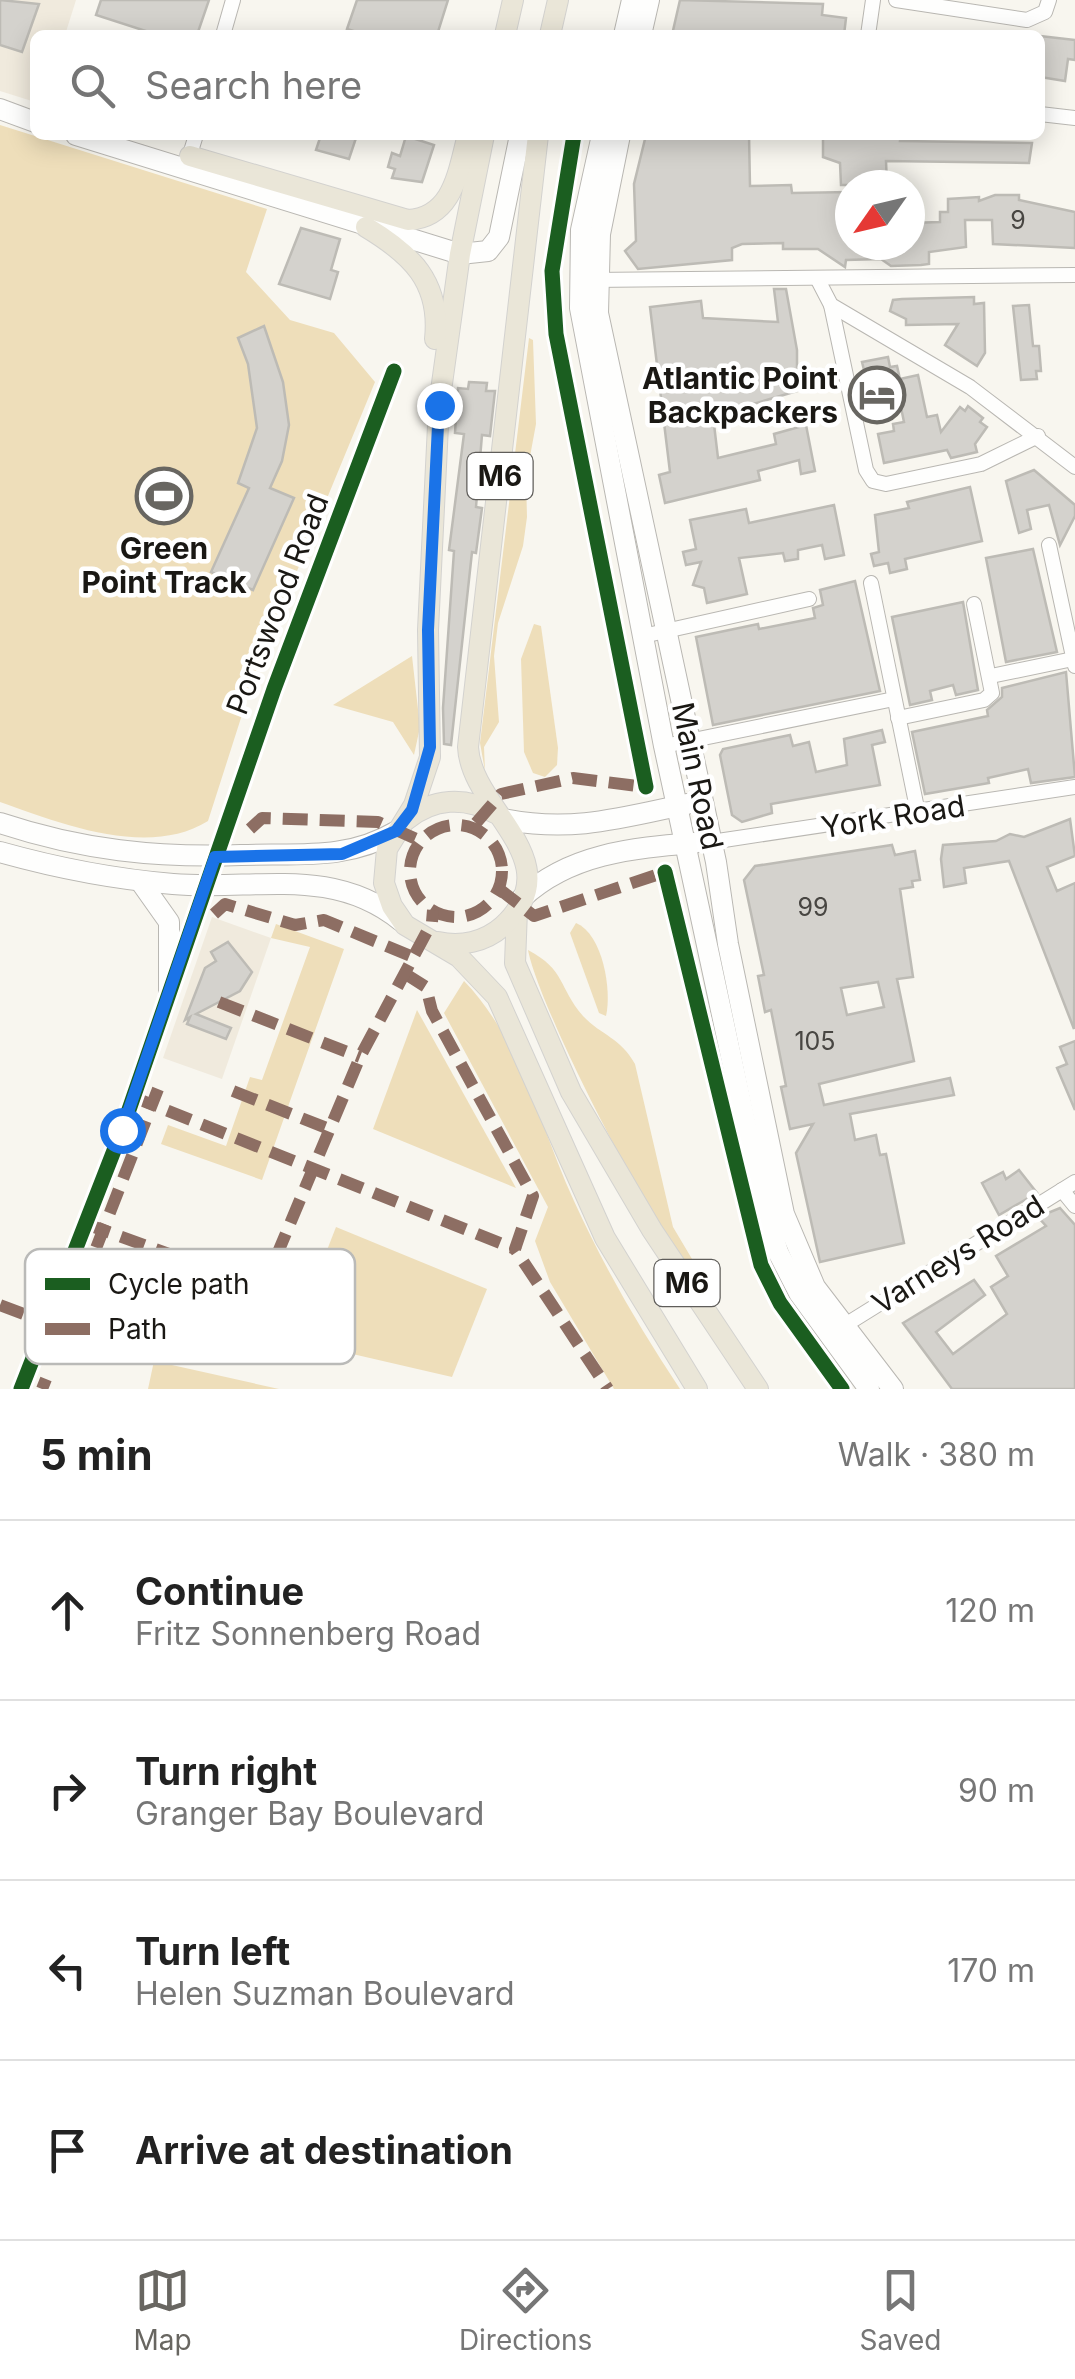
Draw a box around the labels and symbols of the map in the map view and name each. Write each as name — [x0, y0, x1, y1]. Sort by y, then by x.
north arrow — [835, 170, 925, 260]
house number: 9 — [1010, 205, 1026, 235]
place label: Atlantic Point Backpackers — [642, 360, 838, 430]
hotel icon: Atlantic Point Backpackers — [847, 365, 907, 425]
route end — [417, 383, 463, 429]
road number: M6 — [468, 453, 532, 499]
sports icon: Green Point Track — [134, 466, 194, 526]
street label: Portswood Road — [218, 489, 336, 719]
place label: Green Point Track — [81, 530, 247, 600]
street label: Main Road — [665, 699, 731, 853]
street label: York Road — [819, 787, 967, 845]
house number: 99 — [797, 892, 829, 922]
house number: 105 — [794, 1026, 836, 1056]
route start — [100, 1108, 146, 1154]
street label: Varneys Road — [865, 1187, 1051, 1321]
legend — [25, 1249, 355, 1364]
road number: M6 — [654, 1260, 720, 1306]
text: Cycle path — [108, 1267, 249, 1301]
text: Path — [108, 1312, 167, 1346]

